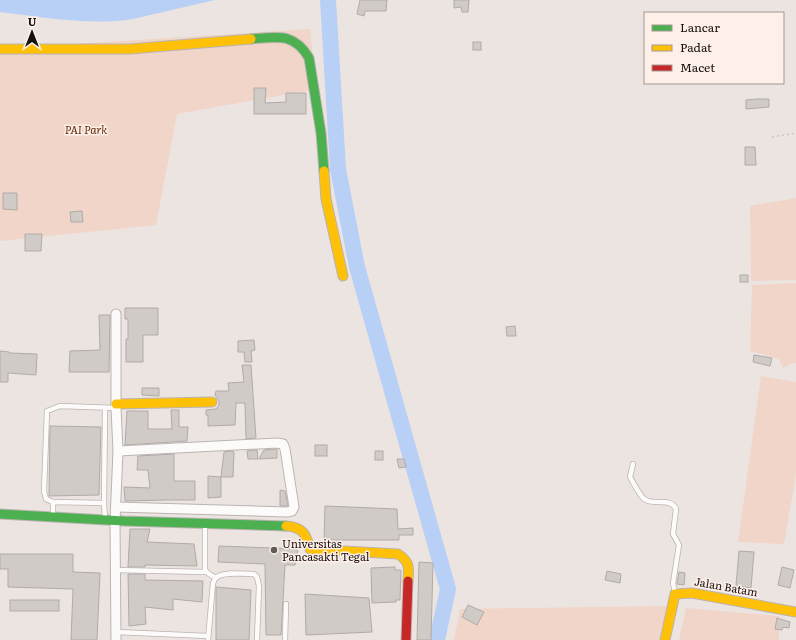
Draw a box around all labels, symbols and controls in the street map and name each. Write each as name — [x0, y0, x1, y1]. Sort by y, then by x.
north arrow — [12, 12, 52, 52]
legend — [644, 12, 784, 84]
text: U — [28, 13, 37, 29]
text: Lancar — [680, 18, 720, 36]
text: Padat — [680, 38, 712, 56]
text: Macet — [680, 58, 715, 76]
park label: PAI Park — [65, 121, 107, 137]
place label: Universitas Pancasakti Tegal — [282, 535, 370, 564]
marker: Universitas Pancasakti Tegal — [269, 545, 279, 555]
street label: Jalan Batam — [693, 573, 760, 600]

